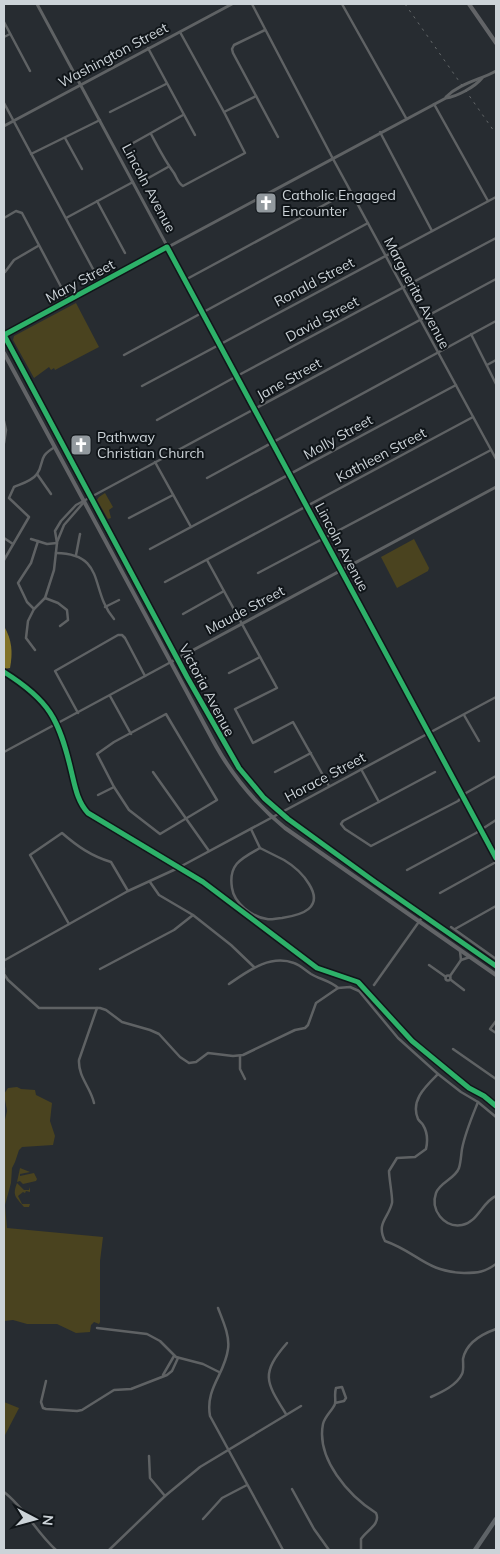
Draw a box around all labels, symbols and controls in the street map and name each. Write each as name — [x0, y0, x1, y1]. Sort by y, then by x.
street label: Washington Street — [55, 18, 171, 92]
street label: Lincoln Avenue — [118, 141, 180, 235]
place label: Catholic Engaged Encounter — [282, 186, 396, 220]
church icon: Catholic Engaged Encounter — [254, 191, 278, 215]
street label: Marguerita Avenue — [380, 234, 454, 352]
street label: Ronald Street — [271, 253, 357, 311]
street label: Mary Street — [42, 255, 118, 307]
street label: David Street — [282, 292, 362, 346]
street label: Jane Street — [253, 354, 325, 404]
street label: Molly Street — [300, 411, 376, 463]
street label: Kathleen Street — [333, 424, 429, 486]
place label: Pathway Christian Church — [97, 428, 205, 462]
church icon: Pathway Christian Church — [69, 433, 93, 457]
street label: Lincoln Avenue — [311, 500, 373, 594]
street label: Maude Street — [202, 582, 288, 638]
street label: Victoria Avenue — [175, 641, 239, 739]
street label: Horace Street — [282, 748, 369, 806]
north arrow — [10, 1494, 60, 1544]
text: N — [38, 1514, 57, 1527]

